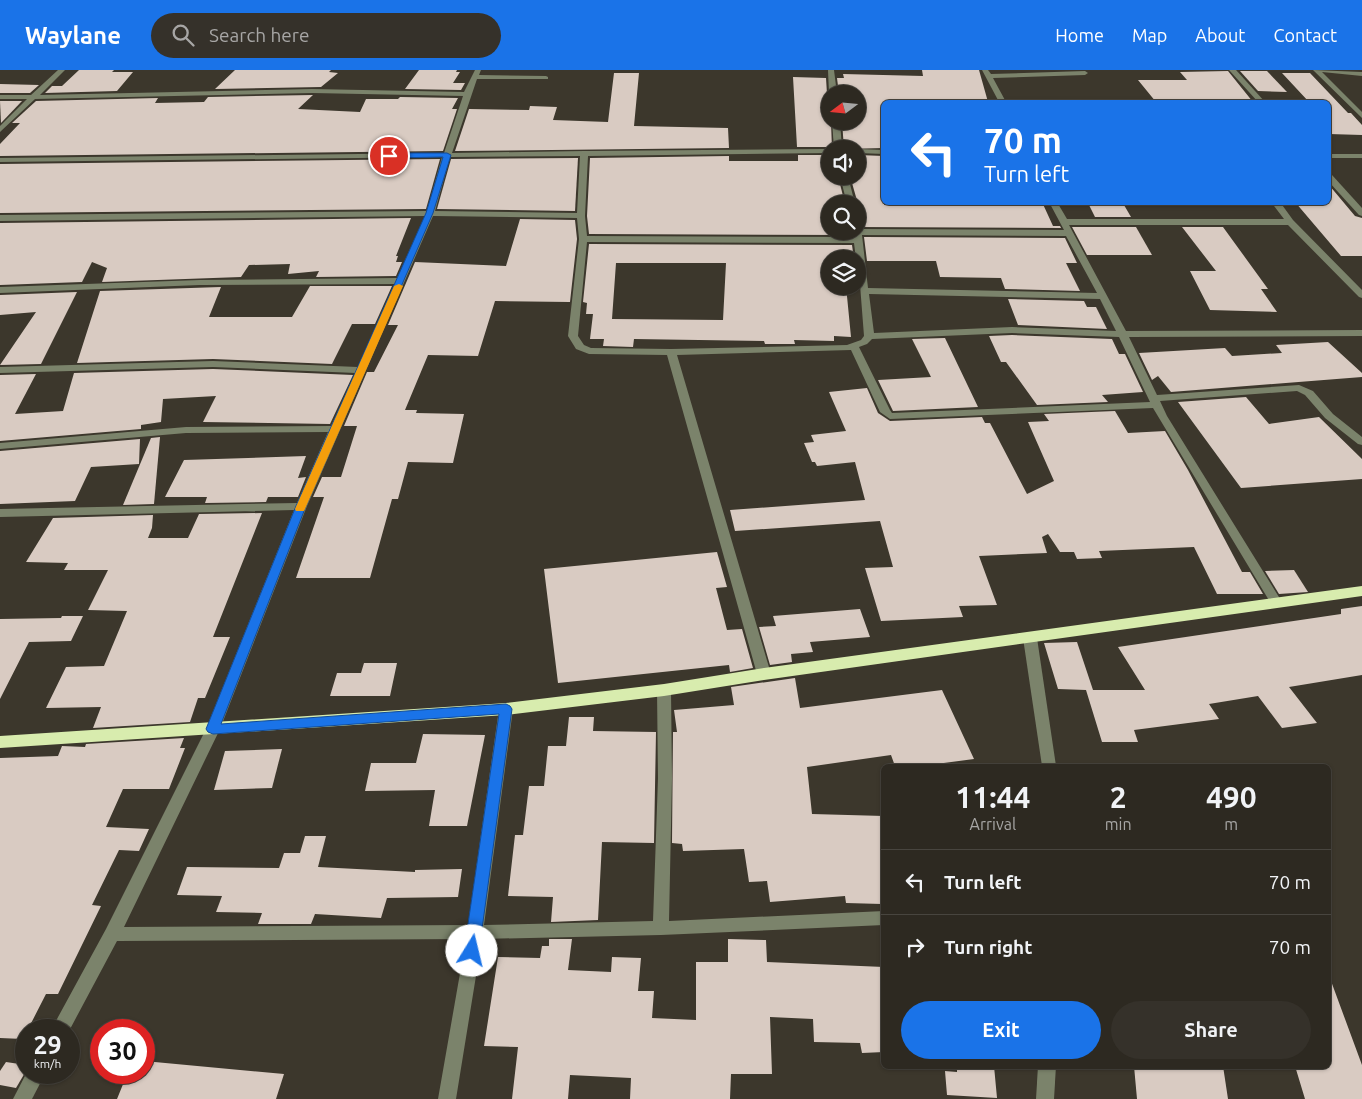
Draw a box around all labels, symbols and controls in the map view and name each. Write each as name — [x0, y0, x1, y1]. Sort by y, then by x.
search box — [151, 13, 501, 58]
icon: search — [169, 21, 197, 49]
text: Waylane — [25, 22, 121, 49]
text: Search here — [209, 24, 309, 46]
text: Home — [1055, 25, 1104, 45]
text: Map — [1132, 25, 1167, 45]
text: About — [1195, 25, 1245, 45]
text: Contact — [1273, 25, 1337, 45]
north arrow — [821, 85, 866, 130]
map controls — [821, 85, 866, 295]
icon: left — [901, 120, 966, 185]
text: 70 m — [984, 120, 1062, 160]
pin — [368, 135, 410, 177]
button: sound — [821, 140, 866, 185]
icon: arrive — [375, 142, 403, 170]
text: Turn left — [984, 161, 1069, 186]
button: search — [821, 195, 866, 240]
button: layers — [821, 250, 866, 295]
text: 11:44 — [955, 780, 1030, 814]
text: 2 — [1110, 780, 1127, 814]
text: 490 — [1206, 780, 1257, 814]
text: Arrival — [970, 815, 1016, 833]
text: min — [1105, 815, 1132, 833]
text: m — [1224, 815, 1238, 833]
icon: left — [901, 868, 929, 896]
text: Turn left — [944, 871, 1022, 893]
text: 70 m — [1269, 871, 1311, 893]
position arrow — [445, 924, 497, 976]
icon: right — [901, 933, 929, 961]
text: Turn right — [944, 936, 1032, 958]
text: 70 m — [1269, 936, 1311, 958]
button: Exit — [901, 1001, 1101, 1059]
button: Share — [1111, 1001, 1311, 1059]
speed limit sign: 30 — [90, 1019, 155, 1084]
text: 29 — [33, 1031, 62, 1059]
text: km/h — [34, 1057, 61, 1070]

